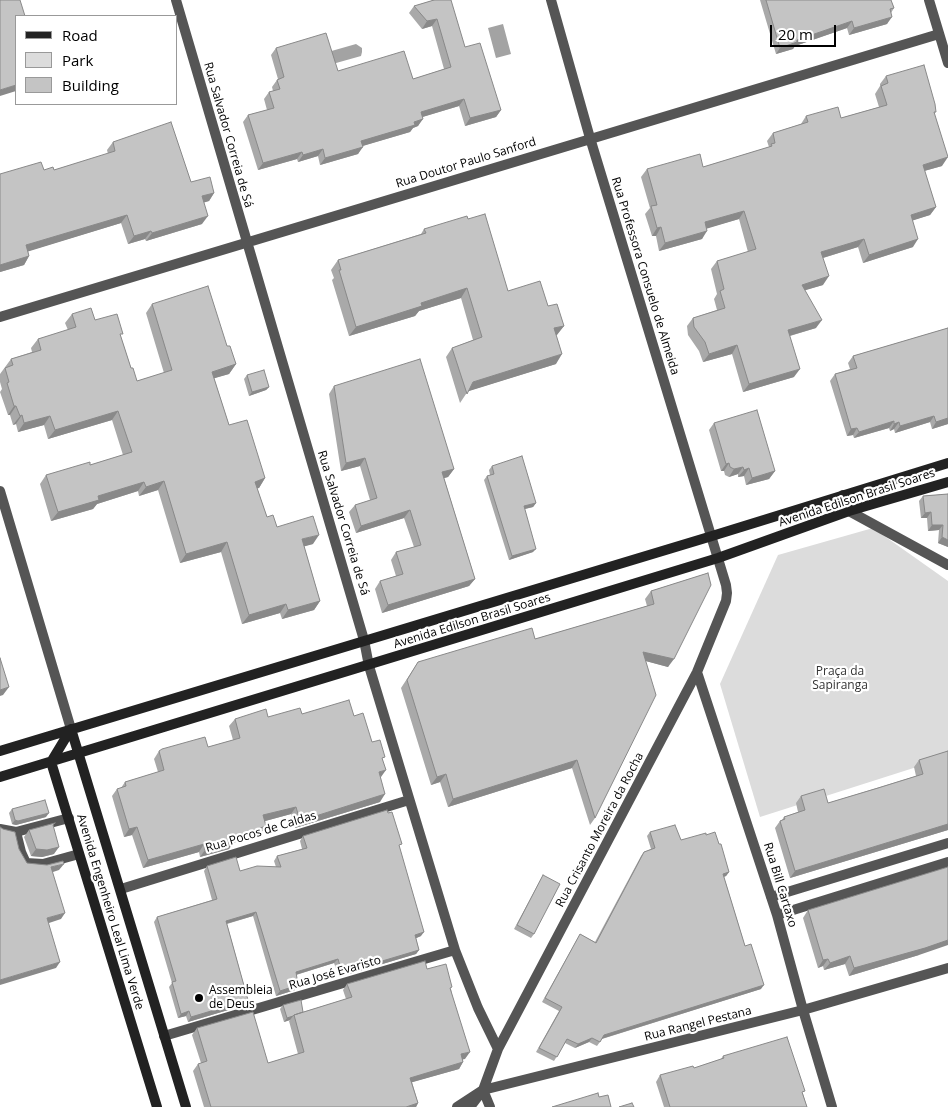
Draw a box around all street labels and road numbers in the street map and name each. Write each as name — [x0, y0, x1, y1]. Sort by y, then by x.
street label: Rua Salvador Correia de Sá — [200, 61, 256, 209]
street label: Rua Doutor Paulo Sanford — [394, 135, 538, 191]
street label: Rua Professora Consuelo de Almeida — [608, 175, 682, 377]
street label: Rua Salvador Correia de Sá — [314, 449, 372, 597]
street label: Avenida Edilson Brasil Soares — [777, 466, 937, 530]
street label: Avenida Edilson Brasil Soares — [392, 590, 552, 652]
street label: Rua Crisanto Moreira da Rocha — [553, 750, 647, 910]
street label: Rua Pocos de Caldas — [204, 808, 318, 856]
street label: Avenida Engenheiro Leal Lima Verde — [73, 812, 147, 1012]
street label: Rua Bill Cartaxo — [760, 841, 800, 929]
street label: Rua José Evaristo — [287, 953, 383, 993]
street label: Rua Rangel Pestana — [643, 1004, 753, 1044]

